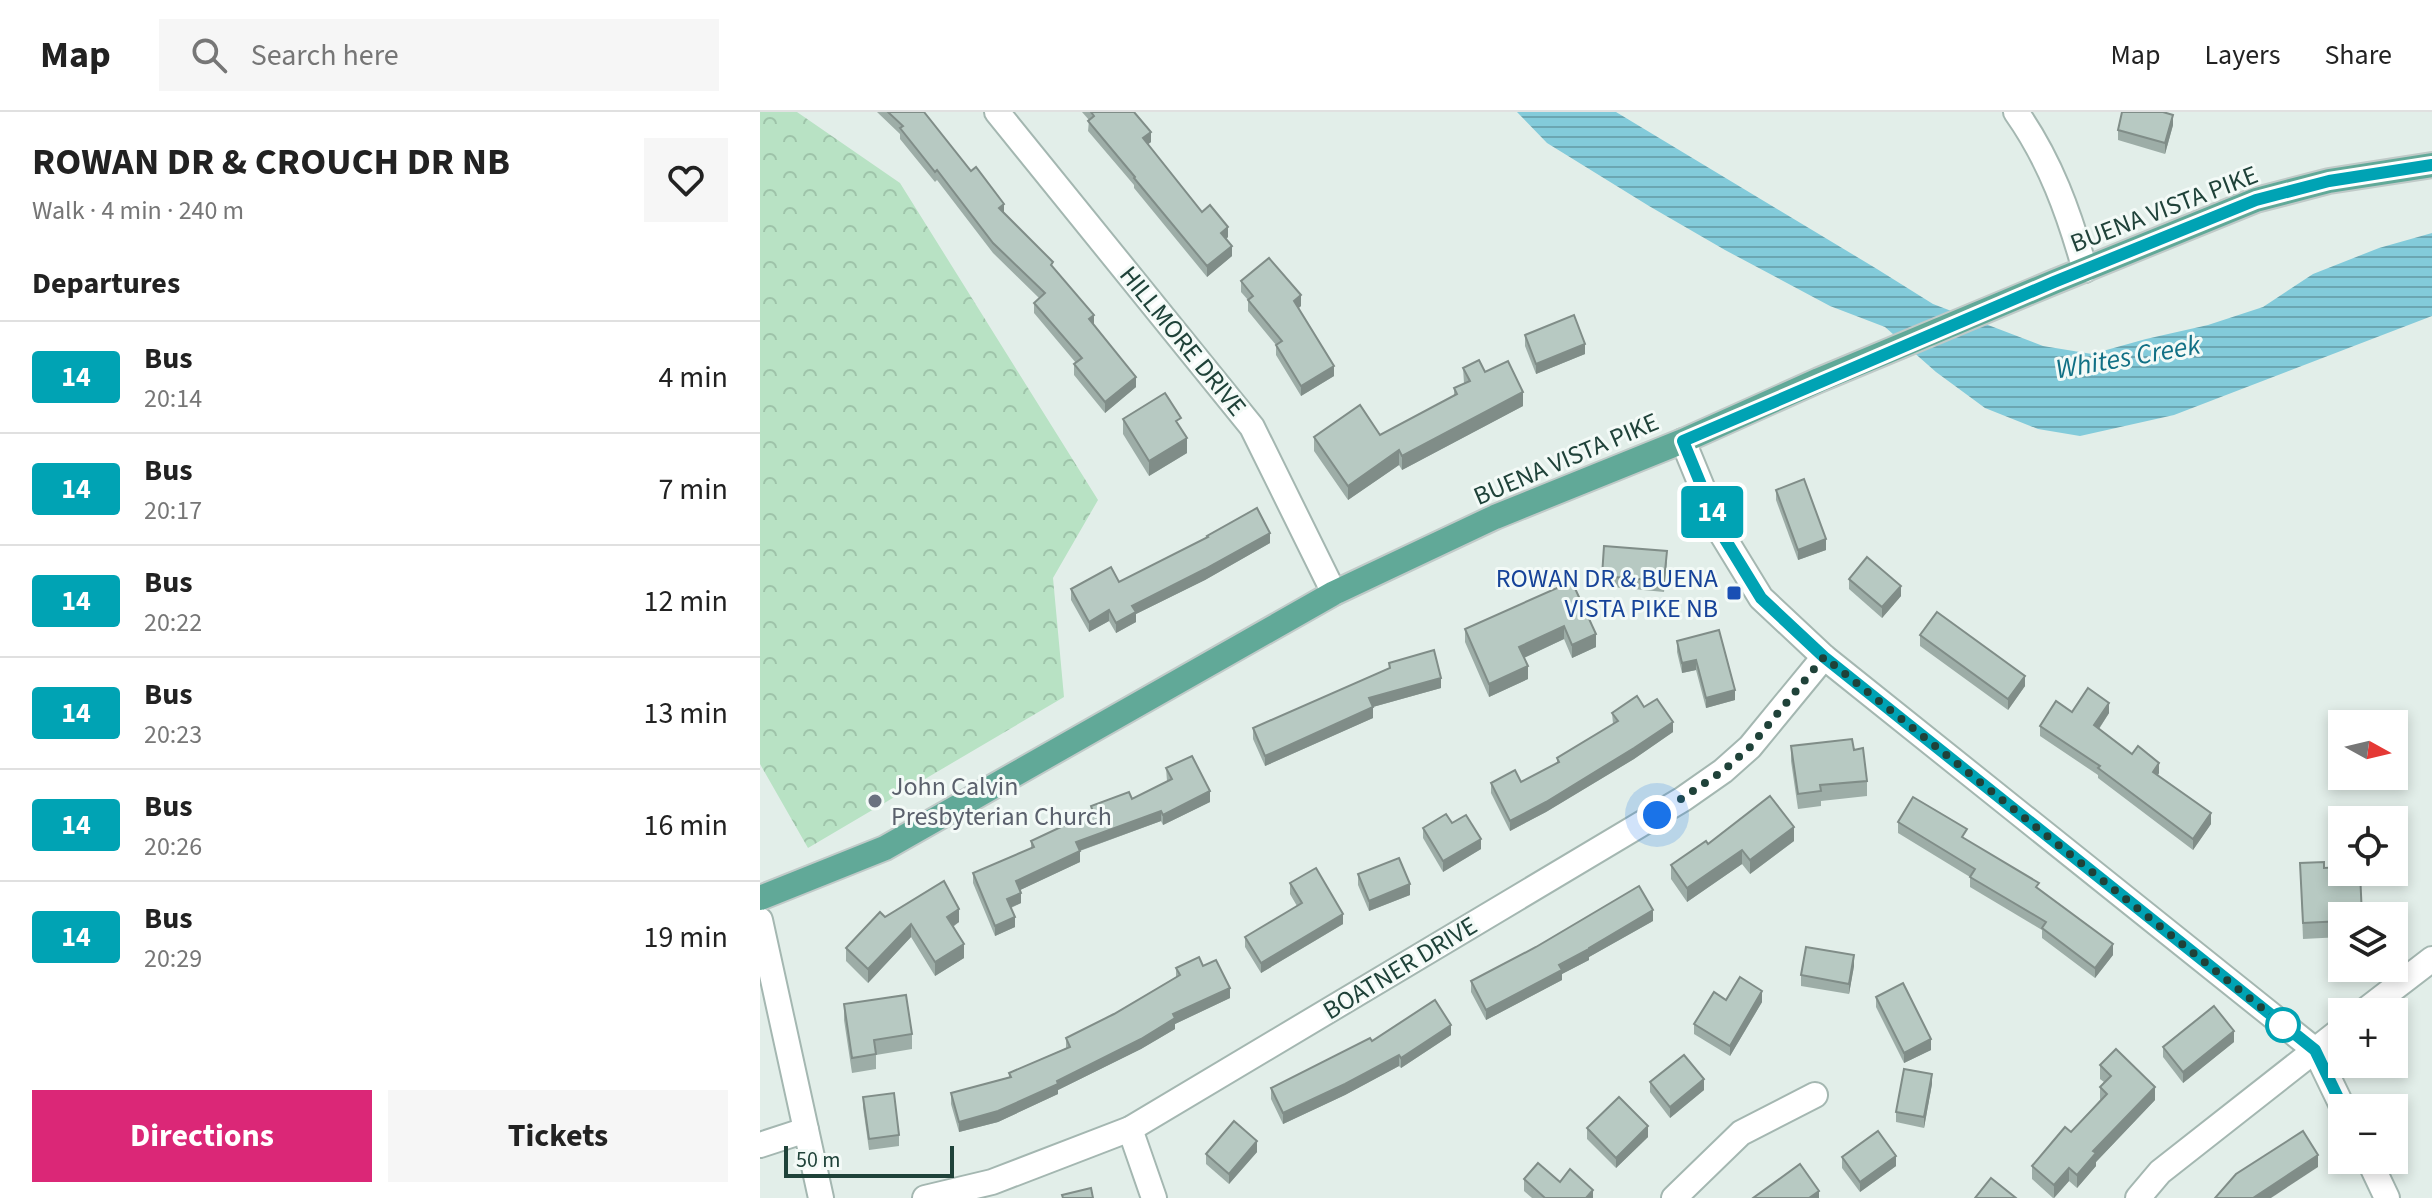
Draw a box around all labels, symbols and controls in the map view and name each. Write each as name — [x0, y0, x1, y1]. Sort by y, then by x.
search box — [159, 19, 719, 91]
text: Map — [40, 28, 111, 82]
icon: search — [187, 33, 231, 77]
text: Search here — [251, 34, 399, 77]
text: Map — [2110, 35, 2160, 75]
text: Layers — [2204, 35, 2280, 75]
text: Share — [2324, 35, 2392, 75]
text: ROWAN DR & CROUCH DR NB — [32, 135, 510, 189]
button: heart — [644, 138, 728, 222]
street label: BUENA VISTA PIKE — [2065, 156, 2263, 262]
text: Walk · 4 min · 240 m — [32, 192, 244, 229]
street label: HILLMORE DRIVE — [1111, 258, 1255, 424]
text: Departures — [32, 262, 180, 305]
water label: Whites Creek — [2052, 324, 2204, 389]
text: Bus — [144, 337, 192, 380]
text: 4 min — [658, 356, 728, 399]
text: 14 — [61, 357, 91, 397]
text: 20:14 — [144, 380, 202, 417]
street label: BUENA VISTA PIKE — [1468, 403, 1664, 515]
text: Bus — [144, 449, 192, 492]
text: 7 min — [658, 468, 728, 511]
text: 14 — [61, 469, 91, 509]
line badge: 14 — [1676, 486, 1748, 538]
text: 20:17 — [144, 492, 202, 529]
text: 14 — [1697, 492, 1727, 532]
place label: ROWAN DR & BUENA VISTA PIKE NB — [1496, 560, 1719, 627]
text: Bus — [144, 561, 192, 604]
text: 12 min — [644, 580, 728, 623]
text: 14 — [61, 581, 91, 621]
marker: ROWAN DR & BUENA VISTA PIKE NB — [1725, 584, 1743, 602]
text: 20:22 — [144, 604, 202, 641]
text: Bus — [144, 673, 192, 716]
text: 13 min — [644, 692, 728, 735]
text: 14 — [61, 693, 91, 733]
north arrow — [2328, 710, 2408, 790]
map controls — [2328, 710, 2408, 1174]
text: 20:23 — [144, 716, 202, 753]
place label: John Calvin Presbyterian Church — [891, 768, 1112, 835]
text: Bus — [144, 785, 192, 828]
marker: John Calvin Presbyterian Church — [866, 792, 884, 810]
your location — [1637, 795, 1677, 835]
text: 16 min — [644, 804, 728, 847]
text: 14 — [61, 805, 91, 845]
button: locate — [2328, 806, 2408, 886]
text: 20:26 — [144, 828, 202, 865]
text: Bus — [144, 897, 192, 940]
button: layers — [2328, 902, 2408, 982]
street label: BOATNER DRIVE — [1316, 907, 1484, 1029]
text: 19 min — [644, 916, 728, 959]
text: 14 — [61, 917, 91, 957]
text: 20:29 — [144, 940, 202, 977]
button: + — [2328, 998, 2408, 1078]
unlabelled marker — [2266, 1008, 2300, 1042]
button: Directions — [32, 1090, 372, 1182]
button: Tickets — [388, 1090, 728, 1182]
button: − — [2328, 1094, 2408, 1174]
scale bar — [784, 1142, 954, 1178]
text: 50 m — [796, 1144, 841, 1176]

